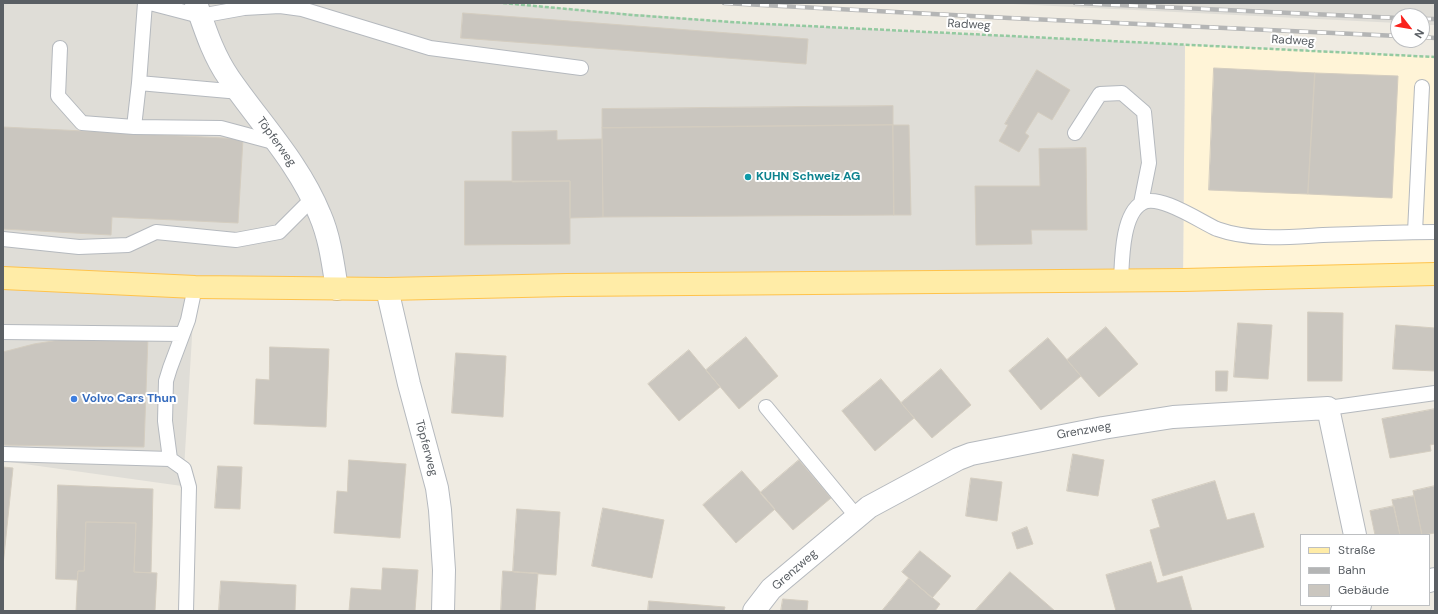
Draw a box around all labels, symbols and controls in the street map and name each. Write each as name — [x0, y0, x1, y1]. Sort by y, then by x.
north arrow — [1390, 8, 1430, 48]
street label: Radweg — [947, 17, 991, 33]
text: N — [1411, 27, 1427, 41]
street label: Radweg — [1271, 33, 1315, 49]
street label: Töpferweg — [253, 114, 299, 170]
place label: KUHN Schweiz AG — [756, 170, 860, 184]
marker: KUHN Schweiz AG — [743, 172, 753, 182]
place label: Volvo Cars Thun — [82, 392, 176, 406]
marker: Volvo Cars Thun — [69, 394, 79, 404]
street label: Töpferweg — [412, 418, 440, 478]
street label: Grenzweg — [1056, 419, 1112, 443]
legend — [1300, 534, 1430, 606]
text: Straße — [1338, 542, 1375, 558]
street label: Grenzweg — [770, 547, 820, 593]
text: Bahn — [1338, 562, 1366, 578]
text: Gebäude — [1338, 582, 1389, 598]

